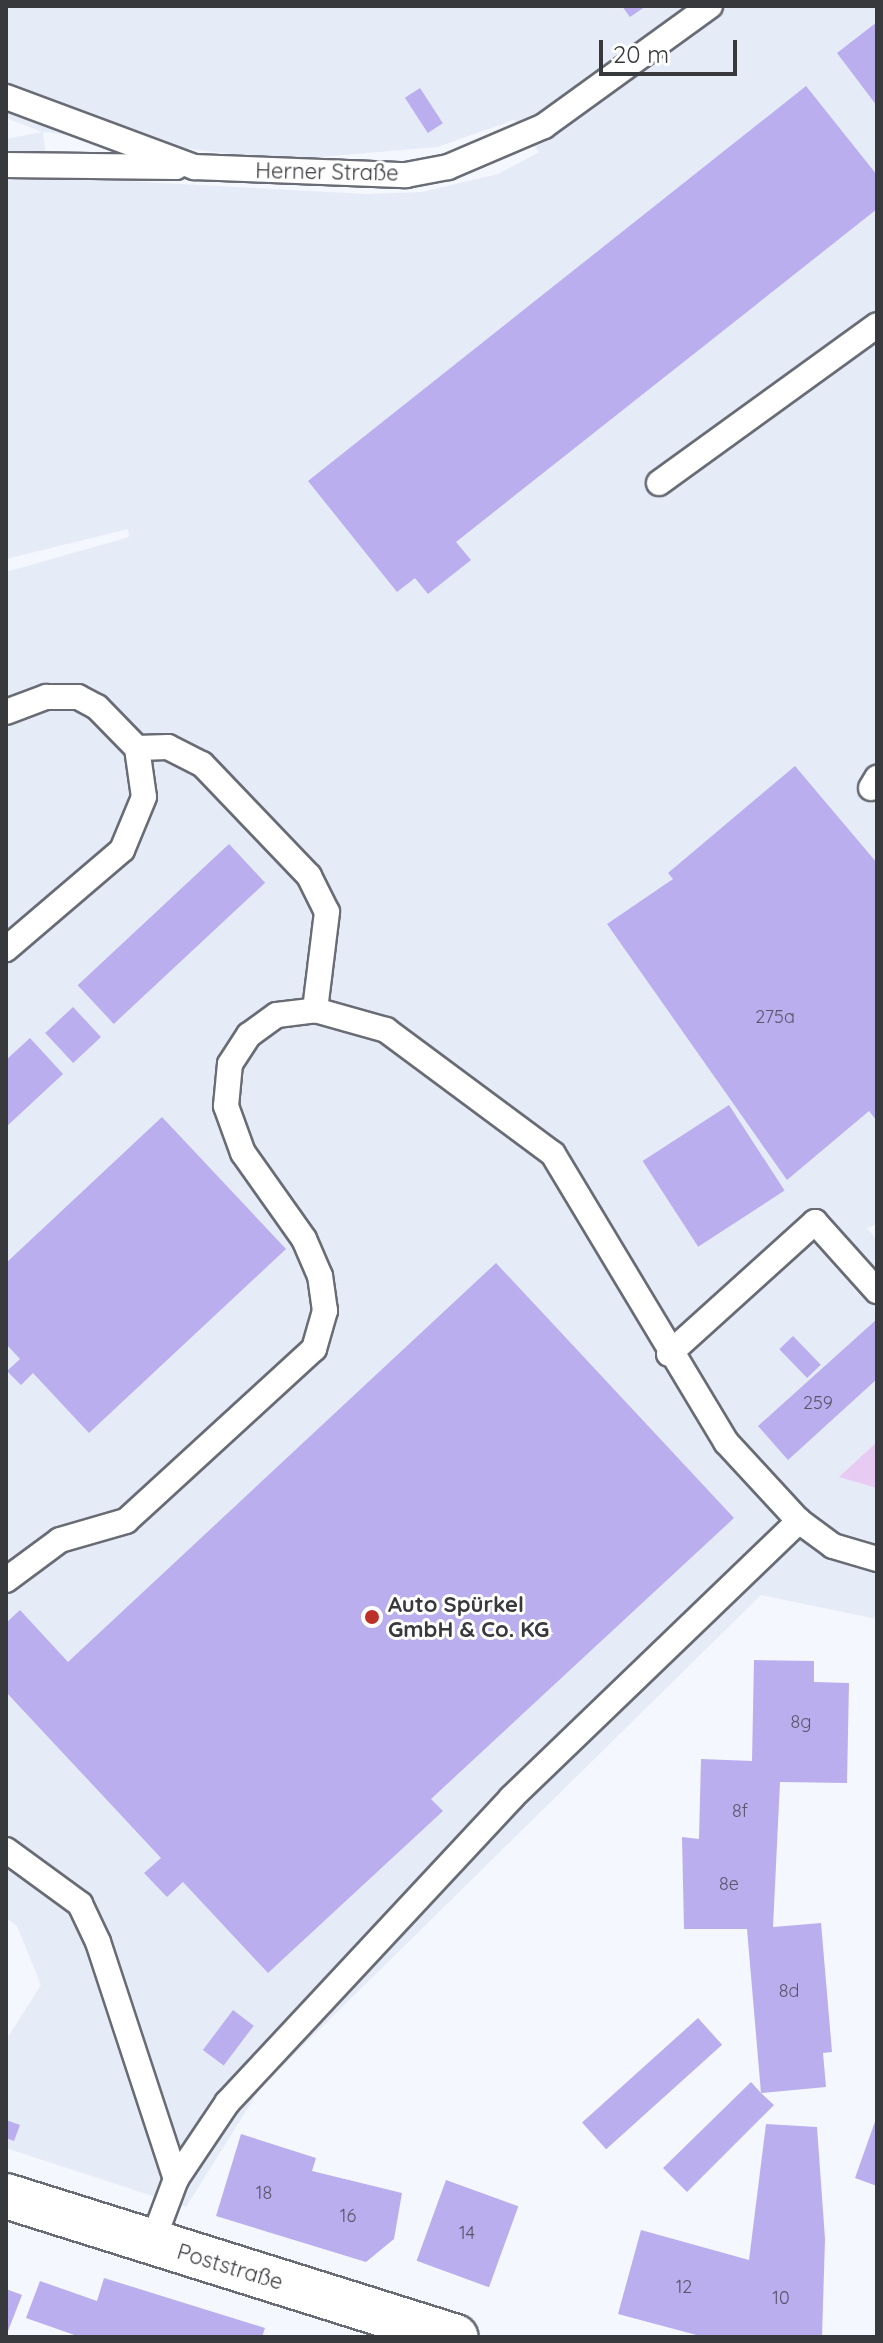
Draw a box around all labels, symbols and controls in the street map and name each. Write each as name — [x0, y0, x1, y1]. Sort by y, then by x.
scale bar — [603, 24, 741, 74]
text: 20 m — [613, 39, 669, 69]
street label: Herner Straße — [255, 158, 399, 186]
house number: 275a — [755, 1006, 795, 1028]
house number: 259 — [803, 1392, 833, 1414]
place label: Auto Spürkel GmbH & Co. KG — [388, 1591, 549, 1642]
marker: Auto Spürkel GmbH & Co. KG — [363, 1608, 381, 1626]
house number: 8g — [791, 1711, 811, 1733]
house number: 8f — [732, 1800, 748, 1822]
house number: 8e — [719, 1873, 739, 1895]
house number: 8d — [779, 1980, 799, 2002]
house number: 18 — [256, 2182, 272, 2204]
house number: 16 — [340, 2205, 356, 2227]
house number: 14 — [459, 2222, 475, 2244]
street label: Poststraße — [174, 2238, 286, 2296]
house number: 12 — [676, 2276, 692, 2298]
house number: 10 — [772, 2287, 790, 2309]

